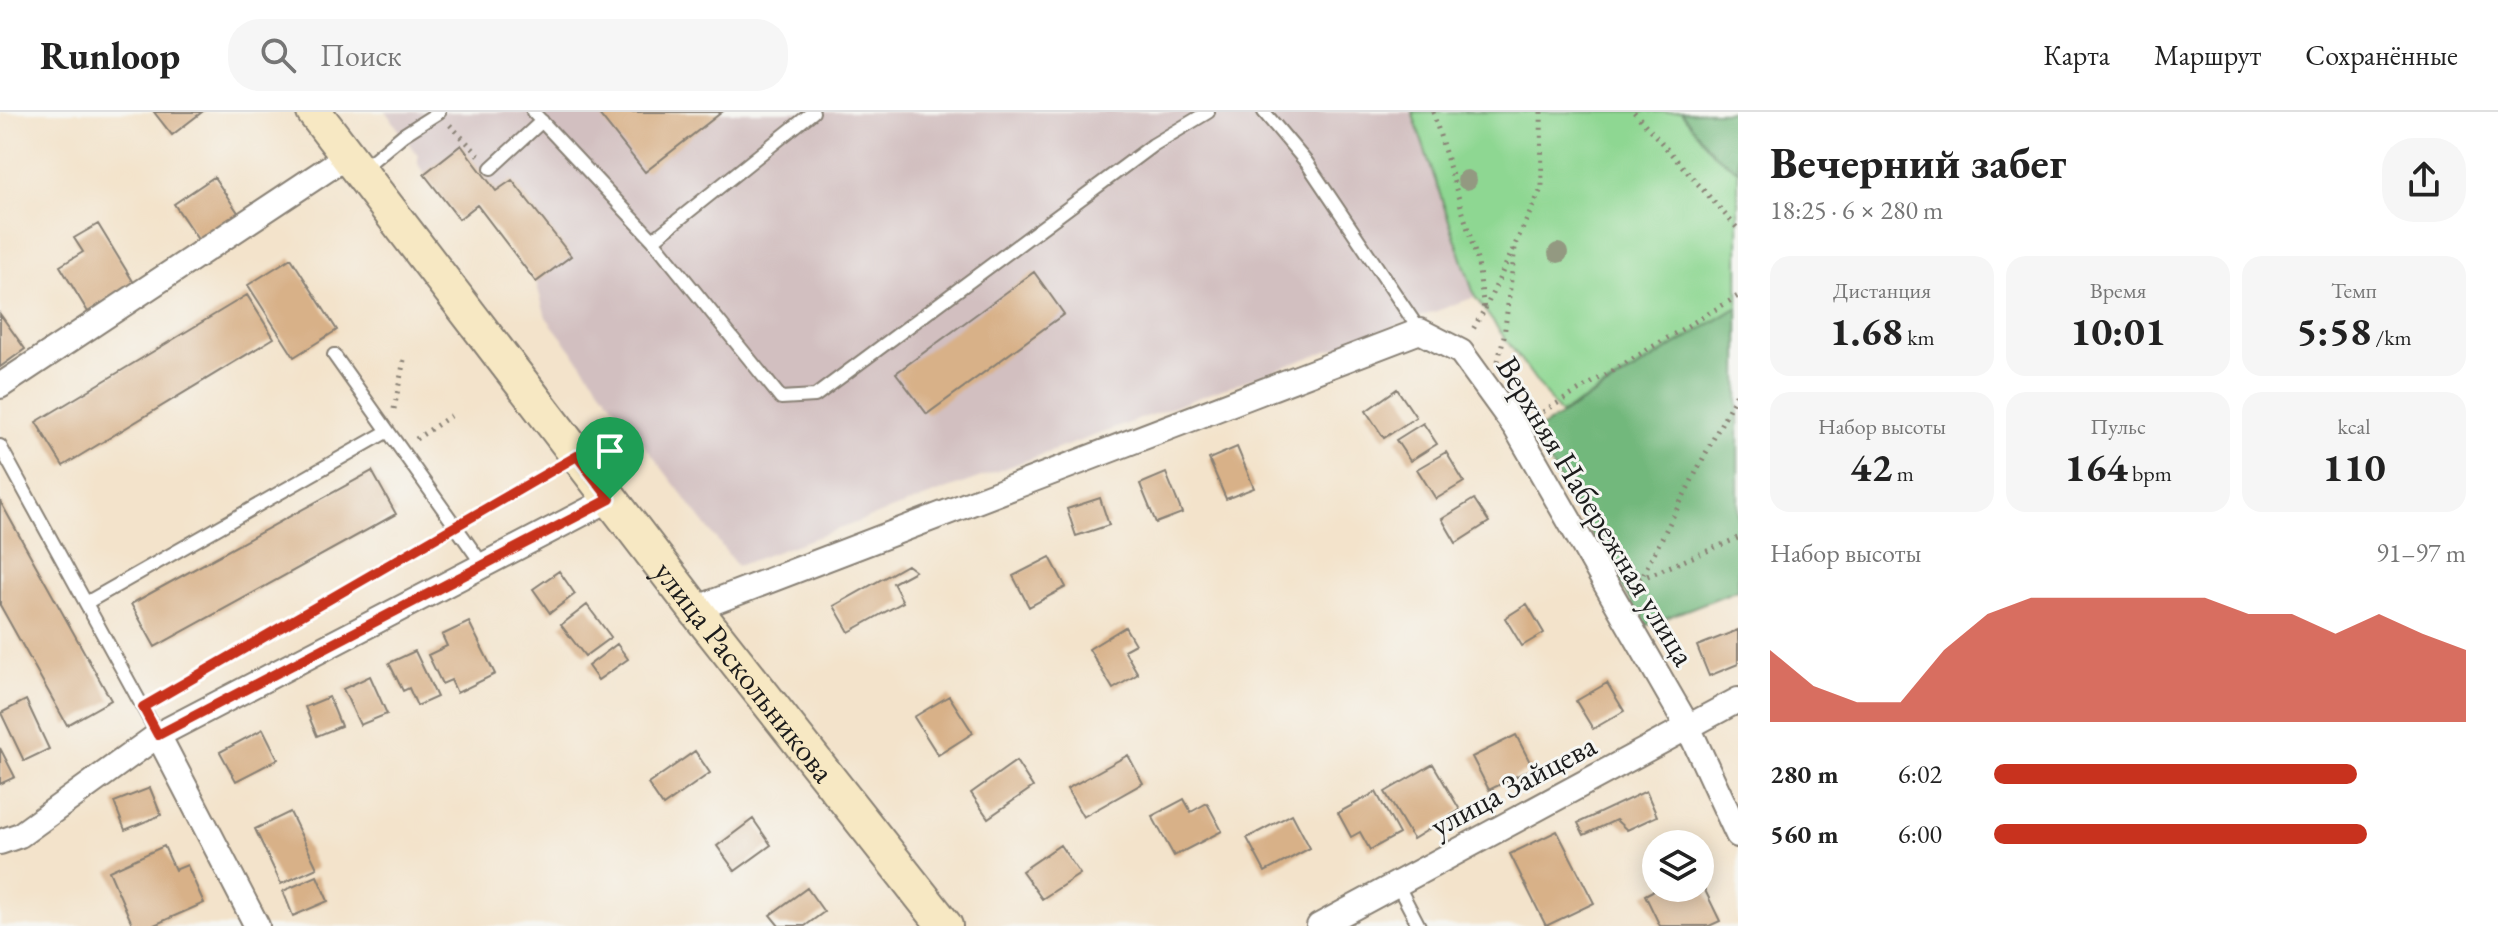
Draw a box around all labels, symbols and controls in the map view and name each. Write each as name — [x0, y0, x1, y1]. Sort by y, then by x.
search box — [228, 19, 788, 91]
text: Runloop — [40, 31, 180, 80]
icon: search — [256, 33, 300, 77]
text: Поиск — [320, 36, 402, 75]
text: Карта — [2043, 37, 2110, 73]
text: Маршрут — [2154, 37, 2261, 73]
text: Сохранённые — [2305, 37, 2458, 73]
text: Вечерний забег — [1770, 134, 2066, 191]
button: share — [2382, 138, 2466, 222]
text: 18:25 · 6 × 280 m — [1770, 193, 1943, 227]
text: Дистанция — [1833, 276, 1931, 305]
text: Время — [2090, 276, 2146, 305]
text: Темп — [2331, 276, 2377, 305]
text: 1.68 — [1829, 305, 1903, 357]
text: 10:01 — [2070, 305, 2166, 357]
text: 5:58 — [2296, 305, 2371, 357]
text: km — [1903, 323, 1935, 352]
text: /km — [2371, 323, 2412, 352]
street label: Верхняя Набережная улица — [1487, 348, 1705, 674]
text: Набор высоты — [1818, 412, 1946, 441]
text: Пульс — [2090, 412, 2146, 441]
text: kcal — [2337, 412, 2371, 441]
pin — [576, 417, 644, 499]
icon: arrive — [588, 429, 632, 473]
text: 42 — [1850, 441, 1892, 493]
text: 164 — [2064, 441, 2128, 493]
text: 110 — [2322, 441, 2386, 493]
text: m — [1892, 459, 1914, 488]
text: bpm — [2128, 459, 2172, 488]
text: Набор высоты — [1770, 536, 1921, 570]
text: 91–97 m — [2376, 536, 2466, 570]
street label: улица Раскольникова — [645, 552, 845, 791]
street label: улица Зайцева — [1423, 724, 1604, 846]
text: 280 m — [1770, 757, 1838, 791]
text: 6:02 — [1898, 757, 1942, 791]
text: 560 m — [1770, 817, 1838, 851]
text: 6:00 — [1898, 817, 1942, 851]
map controls — [1642, 830, 1714, 902]
button: layers — [1642, 830, 1714, 902]

